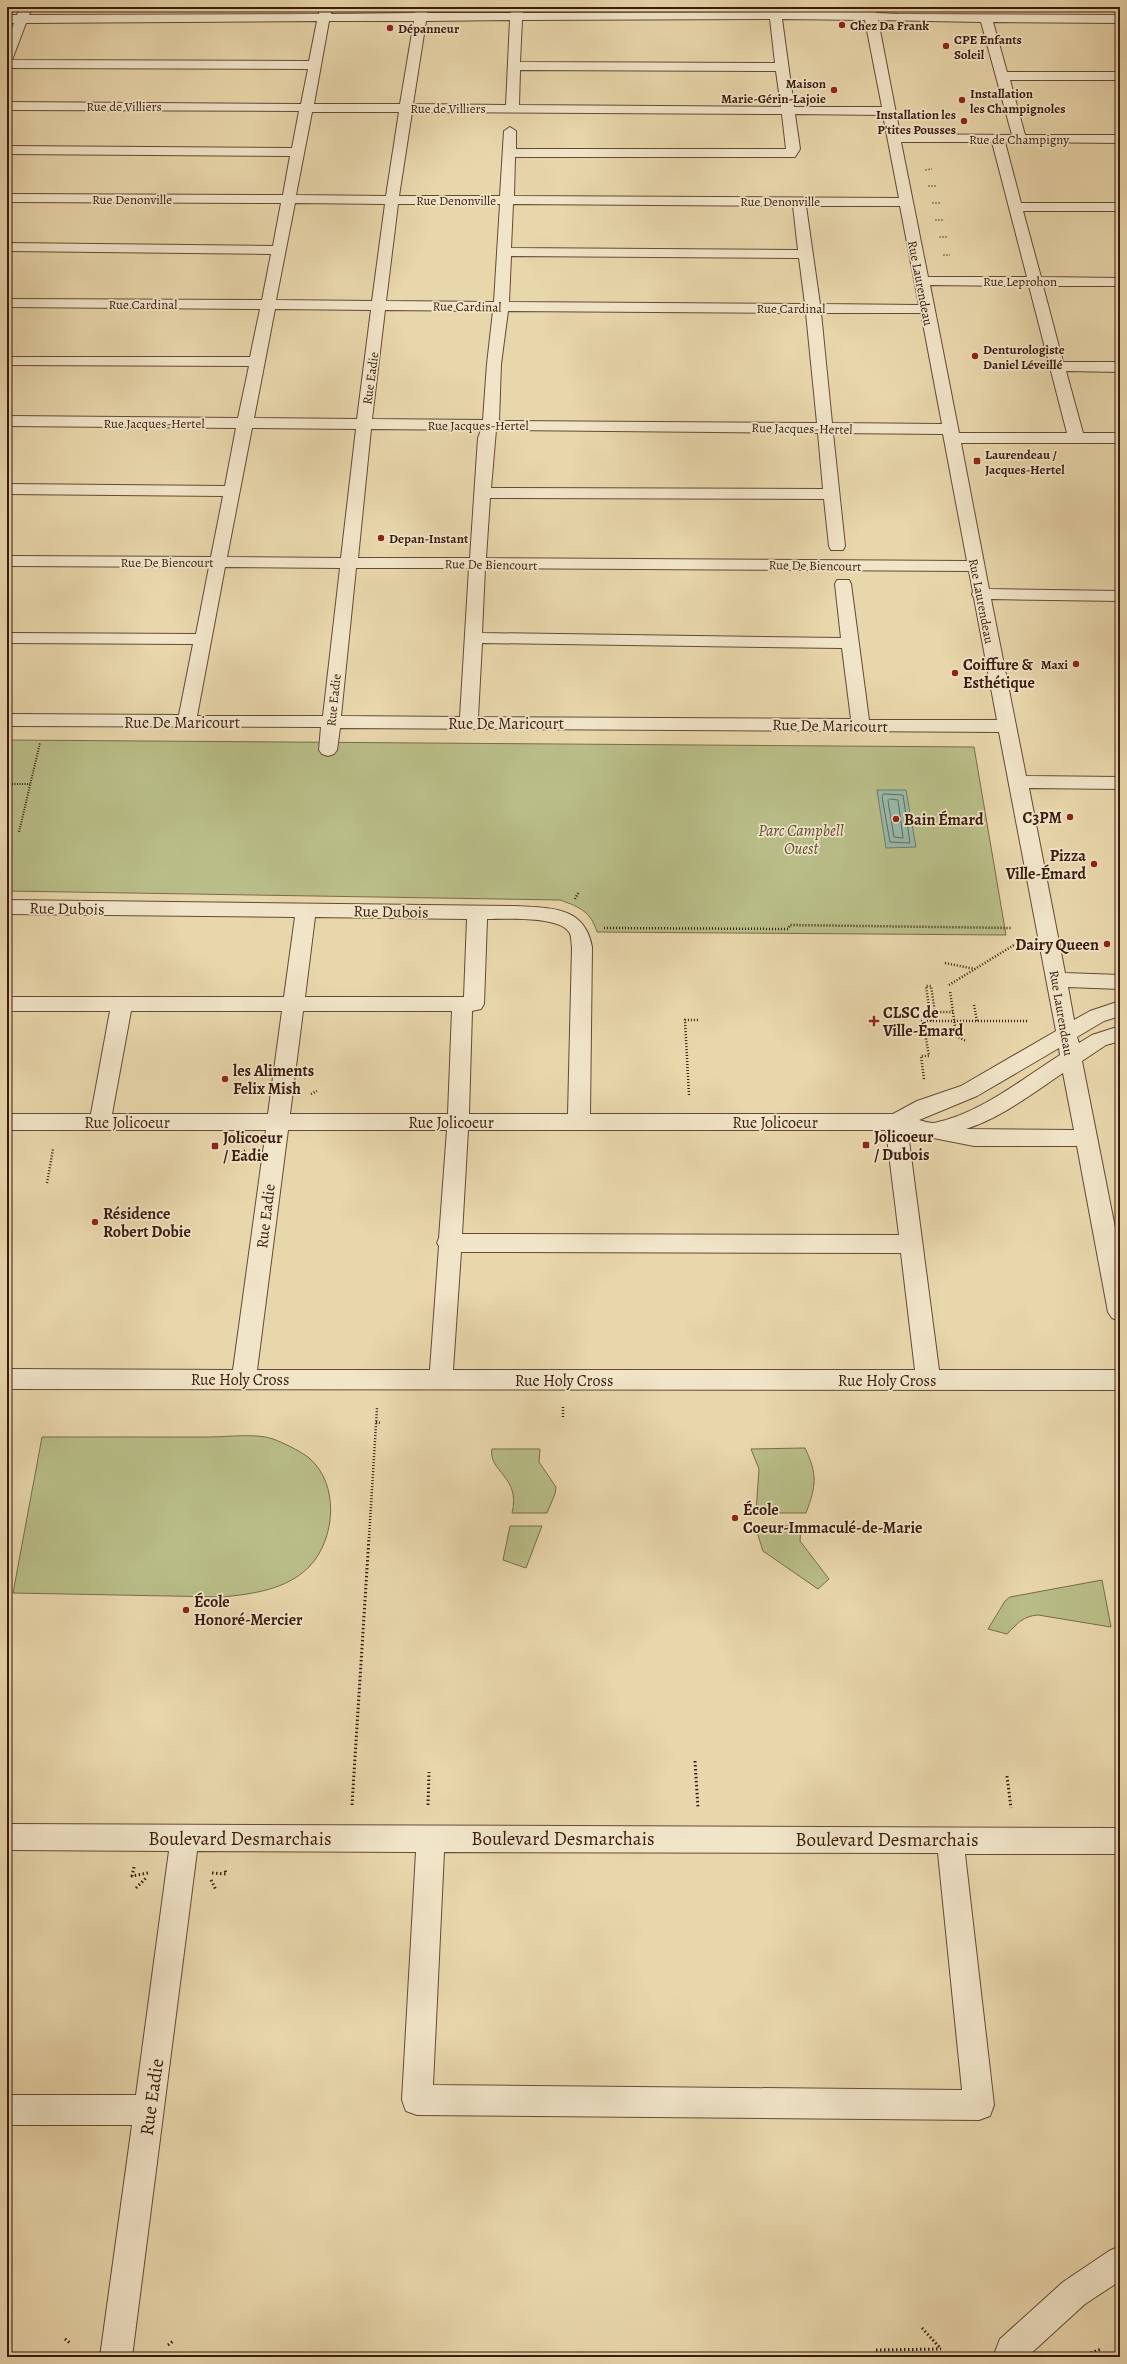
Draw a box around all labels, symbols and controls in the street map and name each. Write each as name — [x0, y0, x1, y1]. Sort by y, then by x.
place label: Chez Da Frank — [850, 17, 929, 34]
place label: Dépanneur — [398, 20, 460, 37]
marker: Chez Da Frank — [837, 20, 847, 30]
marker: Dépanneur — [385, 23, 395, 33]
place label: CPE Enfants Soleil — [954, 31, 1022, 63]
marker: CPE Enfants Soleil — [941, 41, 951, 51]
place label: Maison Marie-Gérin-Lajoie — [721, 75, 827, 107]
marker: Maison Marie-Gérin-Lajoie — [829, 85, 839, 95]
place label: Installation les Champignoles — [970, 85, 1065, 117]
marker: Installation les Champignoles — [957, 95, 967, 105]
street label: Rue de Villiers — [86, 98, 162, 115]
street label: Rue de Villiers — [410, 100, 486, 117]
place label: Installation les P'tites Pousses — [876, 106, 956, 138]
marker: Installation les P'tites Pousses — [959, 116, 969, 126]
street label: Rue de Champigny — [969, 131, 1069, 148]
street label: Rue Denonville — [92, 191, 172, 208]
street label: Rue Denonville — [416, 192, 496, 209]
street label: Rue Denonville — [740, 193, 820, 210]
street label: Rue Laurendeau — [904, 239, 937, 327]
street label: Rue Leprohon — [983, 273, 1057, 290]
street label: Rue Cardinal — [108, 296, 178, 313]
street label: Rue Cardinal — [432, 297, 502, 316]
street label: Rue Cardinal — [756, 300, 826, 317]
place label: Denturologiste Daniel Léveillé — [983, 341, 1065, 373]
street label: Rue Eadie — [358, 351, 383, 405]
marker: Denturologiste Daniel Léveillé — [970, 351, 980, 361]
street label: Rue Jacques-Hertel — [103, 415, 205, 432]
street label: Rue Jacques-Hertel — [427, 417, 529, 434]
street label: Rue Jacques-Hertel — [751, 419, 853, 438]
place label: Laurendeau / Jacques-Hertel — [985, 446, 1065, 478]
marker: Laurendeau / Jacques-Hertel — [972, 456, 982, 466]
place label: Depan-Instant — [389, 530, 469, 547]
marker: Depan-Instant — [376, 533, 386, 543]
street label: Rue De Biencourt — [121, 554, 214, 571]
street label: Rue De Biencourt — [444, 555, 538, 574]
street label: Rue De Biencourt — [768, 556, 862, 575]
street label: Rue Laurendeau — [965, 557, 998, 645]
place label: Coiffure & Esthétique — [963, 654, 1035, 694]
place label: Maxi — [1041, 656, 1068, 673]
marker: Maxi — [1071, 659, 1081, 669]
marker: Coiffure & Esthétique — [950, 668, 960, 678]
street label: Rue Eadie — [322, 673, 345, 727]
street label: Rue De Maricourt — [124, 712, 240, 734]
street label: Rue De Maricourt — [448, 713, 564, 735]
street label: Rue De Maricourt — [772, 714, 888, 738]
place label: C3PM — [1023, 807, 1063, 829]
place label: Bain Émard — [904, 809, 984, 831]
marker: C3PM — [1065, 812, 1075, 822]
marker: Bain Émard — [891, 814, 901, 824]
park label: Parc Campbell Ouest — [758, 820, 844, 860]
place label: Pizza Ville-Émard — [1005, 845, 1086, 885]
marker: Pizza Ville-Émard — [1089, 859, 1099, 869]
street label: Rue Dubois — [29, 897, 105, 921]
street label: Rue Dubois — [353, 900, 429, 924]
place label: Dairy Queen — [1015, 934, 1099, 956]
marker: Dairy Queen — [1102, 939, 1112, 949]
street label: Rue Laurendeau — [1046, 969, 1077, 1057]
place label: CLSC de Ville-Émard — [882, 1002, 964, 1042]
marker: CLSC de Ville-Émard — [868, 1015, 880, 1027]
place label: les Aliments Felix Mish — [233, 1060, 314, 1100]
marker: les Aliments Felix Mish — [220, 1074, 230, 1084]
street label: Rue Jolicoeur — [84, 1112, 170, 1134]
street label: Rue Jolicoeur — [408, 1112, 494, 1134]
street label: Rue Jolicoeur — [732, 1112, 818, 1134]
place label: Jolicoeur / Dubois — [874, 1126, 934, 1166]
place label: Jolicoeur / Eadie — [223, 1127, 283, 1167]
marker: Jolicoeur / Dubois — [861, 1140, 871, 1150]
marker: Jolicoeur / Eadie — [210, 1141, 220, 1151]
street label: Rue Eadie — [251, 1182, 281, 1250]
place label: Résidence Robert Dobie — [103, 1203, 191, 1243]
marker: Résidence Robert Dobie — [90, 1217, 100, 1227]
street label: Rue Holy Cross — [191, 1369, 289, 1391]
street label: Rue Holy Cross — [515, 1370, 613, 1392]
street label: Rue Holy Cross — [838, 1370, 936, 1392]
place label: École Coeur-Immaculé-de-Marie — [743, 1499, 923, 1539]
marker: École Coeur-Immaculé-de-Marie — [730, 1513, 740, 1523]
place label: École Honoré-Mercier — [194, 1591, 303, 1631]
marker: École Honoré-Mercier — [181, 1605, 191, 1615]
street label: Boulevard Desmarchais — [148, 1826, 332, 1852]
street label: Boulevard Desmarchais — [471, 1826, 655, 1852]
street label: Boulevard Desmarchais — [795, 1827, 979, 1853]
street label: Rue Eadie — [134, 2057, 170, 2137]

